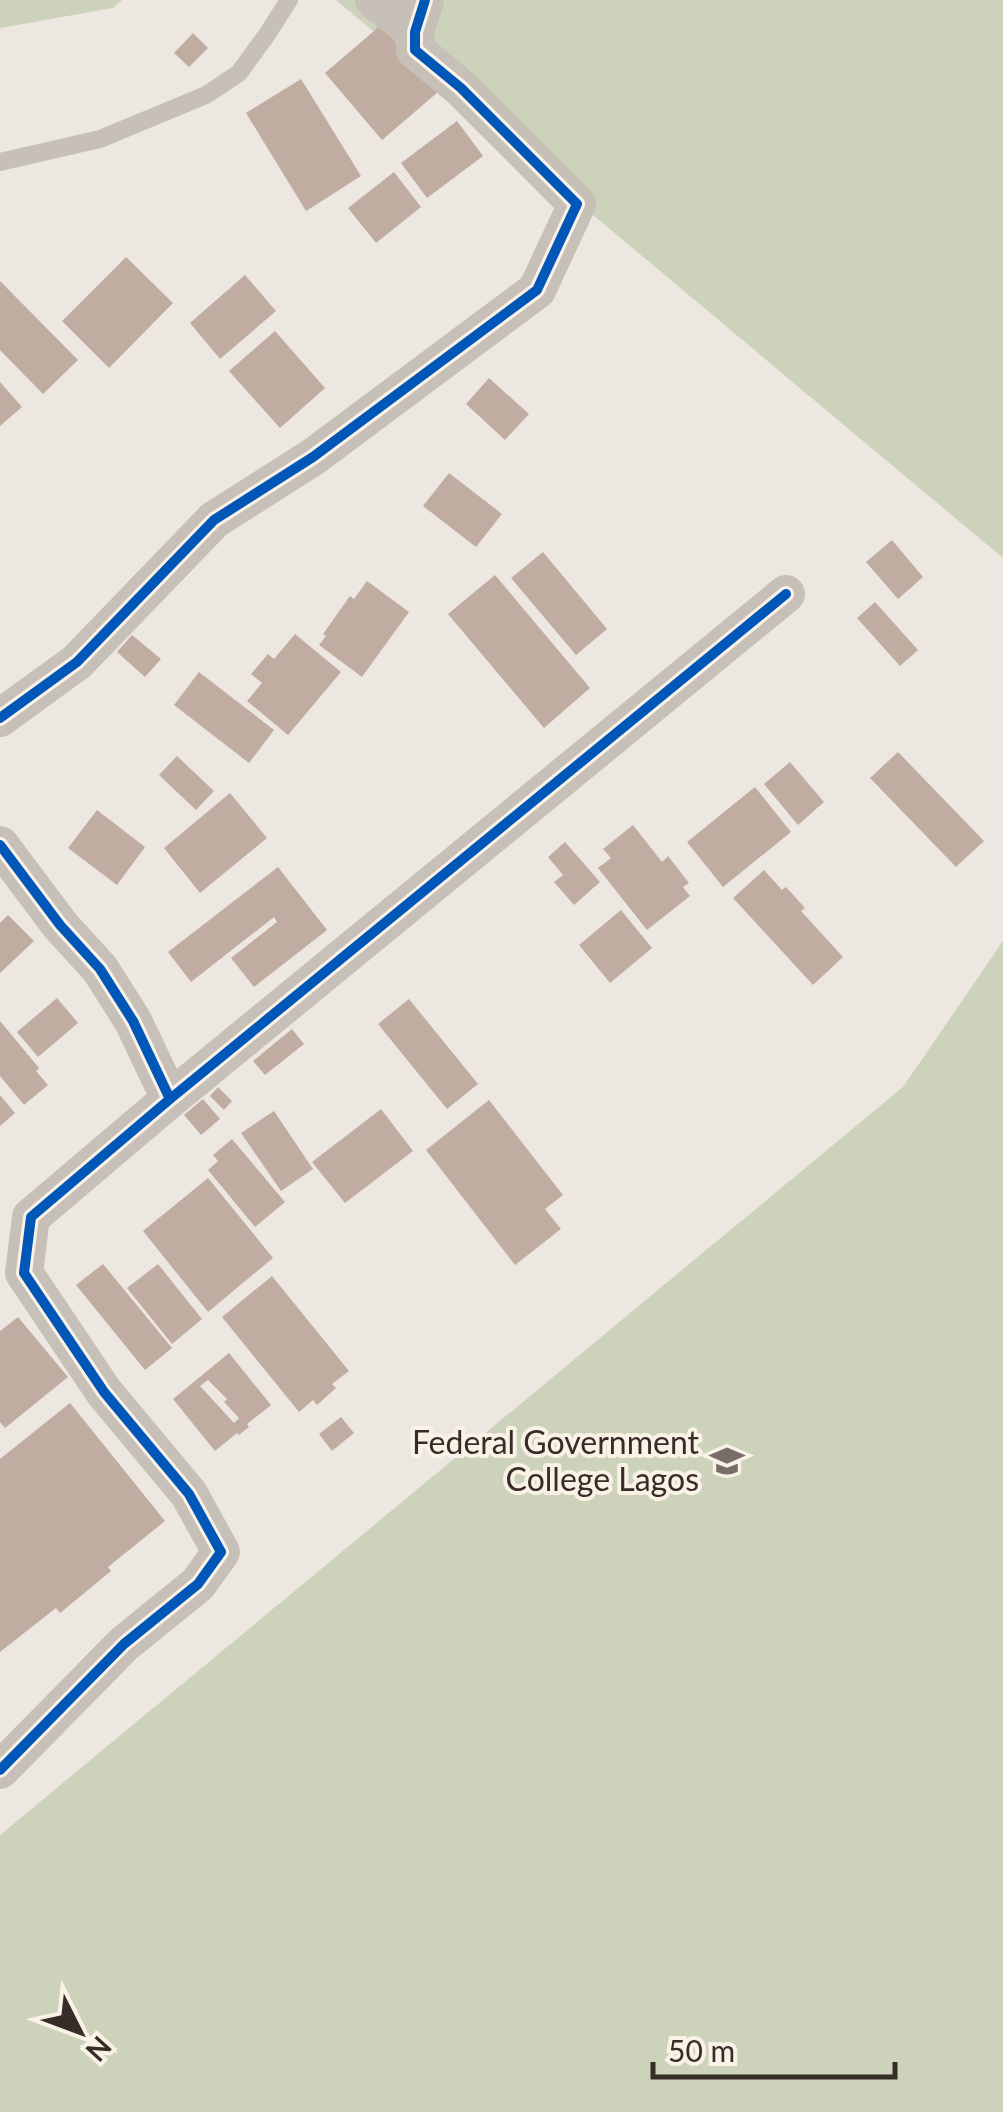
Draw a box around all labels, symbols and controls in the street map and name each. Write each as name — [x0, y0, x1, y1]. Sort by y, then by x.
place label: Federal Government College Lagos — [412, 1422, 700, 1498]
school or university icon: Federal Government College Lagos — [708, 1442, 746, 1480]
north arrow — [30, 1982, 130, 2082]
scale bar — [653, 2017, 896, 2079]
text: N — [79, 2030, 119, 2069]
text: 50 m — [668, 2032, 735, 2068]

